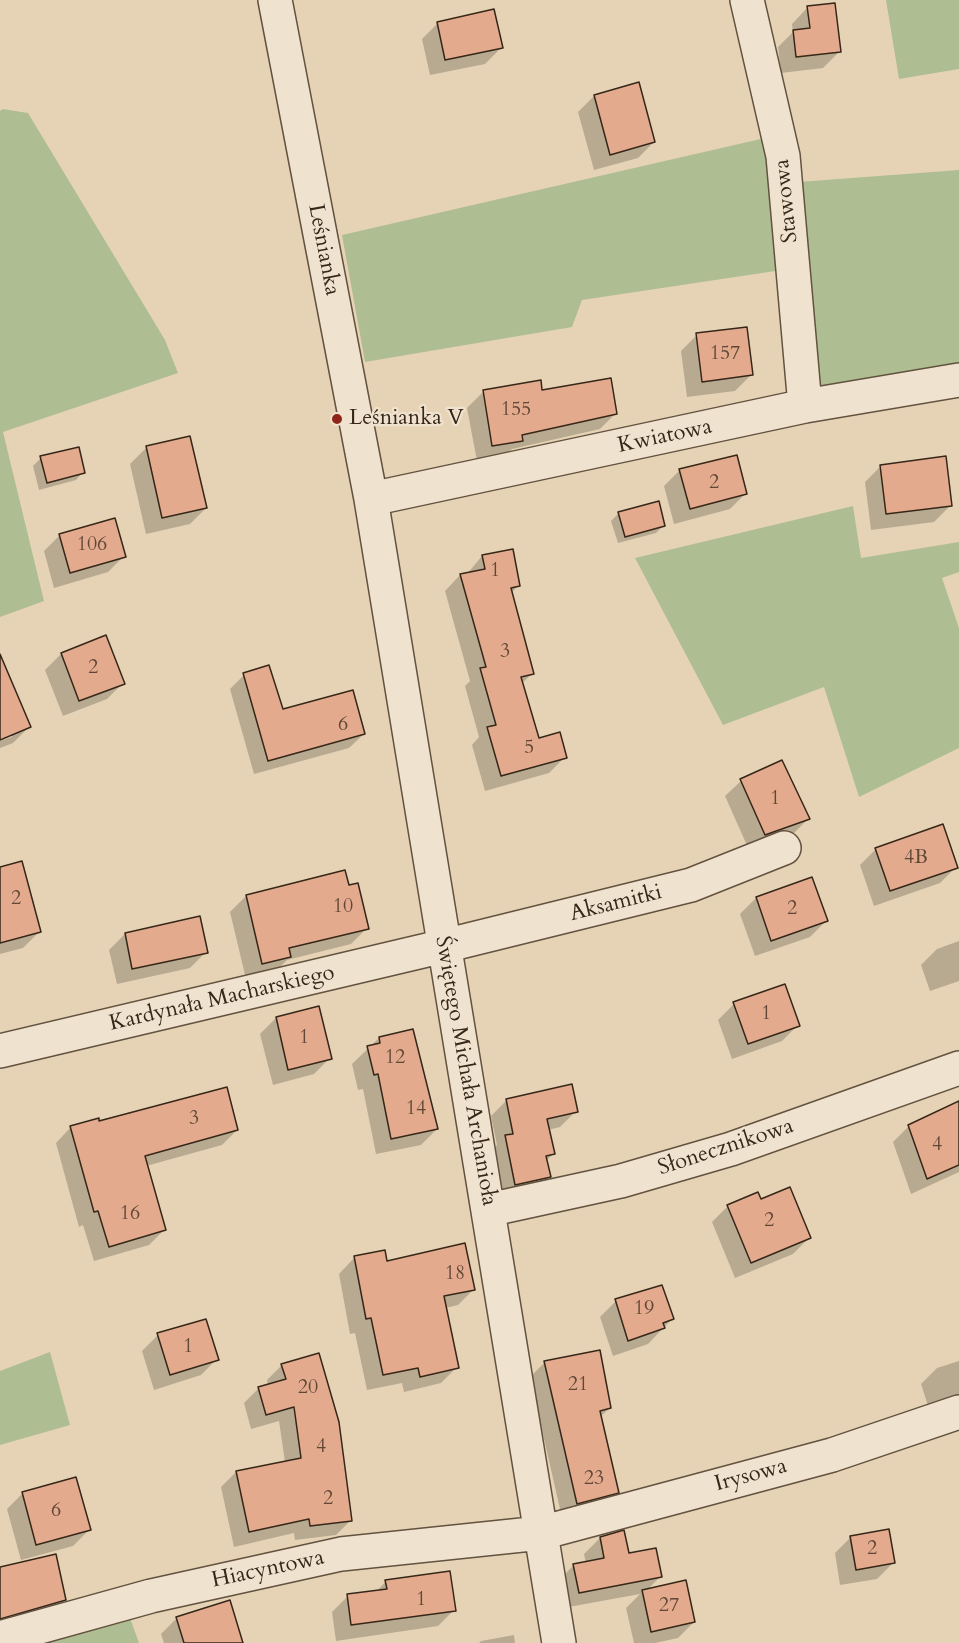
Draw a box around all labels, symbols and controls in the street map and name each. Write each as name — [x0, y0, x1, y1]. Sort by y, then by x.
street label: Stawowa — [769, 158, 805, 244]
street label: Leśnianka — [301, 202, 345, 298]
house number: 157 — [710, 342, 740, 366]
house number: 155 — [501, 398, 531, 422]
place label: Leśnianka V — [349, 406, 464, 432]
marker: Leśnianka V — [330, 412, 344, 426]
street label: Kwiatowa — [615, 414, 715, 460]
house number: 2 — [709, 471, 719, 495]
house number: 106 — [77, 533, 107, 557]
house number: 1 — [490, 559, 500, 583]
house number: 3 — [500, 640, 510, 664]
house number: 2 — [88, 656, 98, 680]
house number: 6 — [338, 713, 348, 737]
house number: 5 — [524, 736, 534, 760]
house number: 1 — [770, 787, 780, 811]
house number: 4B — [904, 846, 928, 870]
street label: Aksamitki — [567, 880, 665, 928]
house number: 2 — [11, 887, 21, 911]
house number: 10 — [333, 895, 353, 919]
house number: 2 — [787, 897, 797, 921]
street label: Świętego Michała Archanioła — [428, 934, 502, 1208]
street label: Kardynała Macharskiego — [107, 960, 337, 1038]
house number: 1 — [761, 1002, 771, 1026]
house number: 1 — [299, 1026, 309, 1050]
house number: 12 — [385, 1046, 405, 1070]
house number: 14 — [406, 1097, 426, 1121]
house number: 3 — [189, 1107, 199, 1131]
street label: Słonecznikowa — [655, 1114, 797, 1182]
house number: 4 — [932, 1133, 942, 1157]
house number: 16 — [120, 1202, 140, 1226]
house number: 2 — [764, 1209, 774, 1233]
house number: 18 — [445, 1262, 465, 1286]
house number: 19 — [634, 1297, 654, 1321]
house number: 1 — [183, 1335, 193, 1359]
house number: 21 — [568, 1373, 588, 1397]
house number: 20 — [298, 1376, 318, 1400]
house number: 4 — [316, 1435, 326, 1459]
street label: Irysowa — [712, 1454, 790, 1498]
house number: 23 — [584, 1467, 604, 1491]
house number: 2 — [323, 1487, 333, 1511]
house number: 6 — [51, 1499, 61, 1523]
house number: 2 — [867, 1537, 877, 1561]
street label: Hiacyntowa — [209, 1545, 327, 1595]
house number: 1 — [416, 1588, 426, 1612]
house number: 27 — [659, 1594, 679, 1618]

